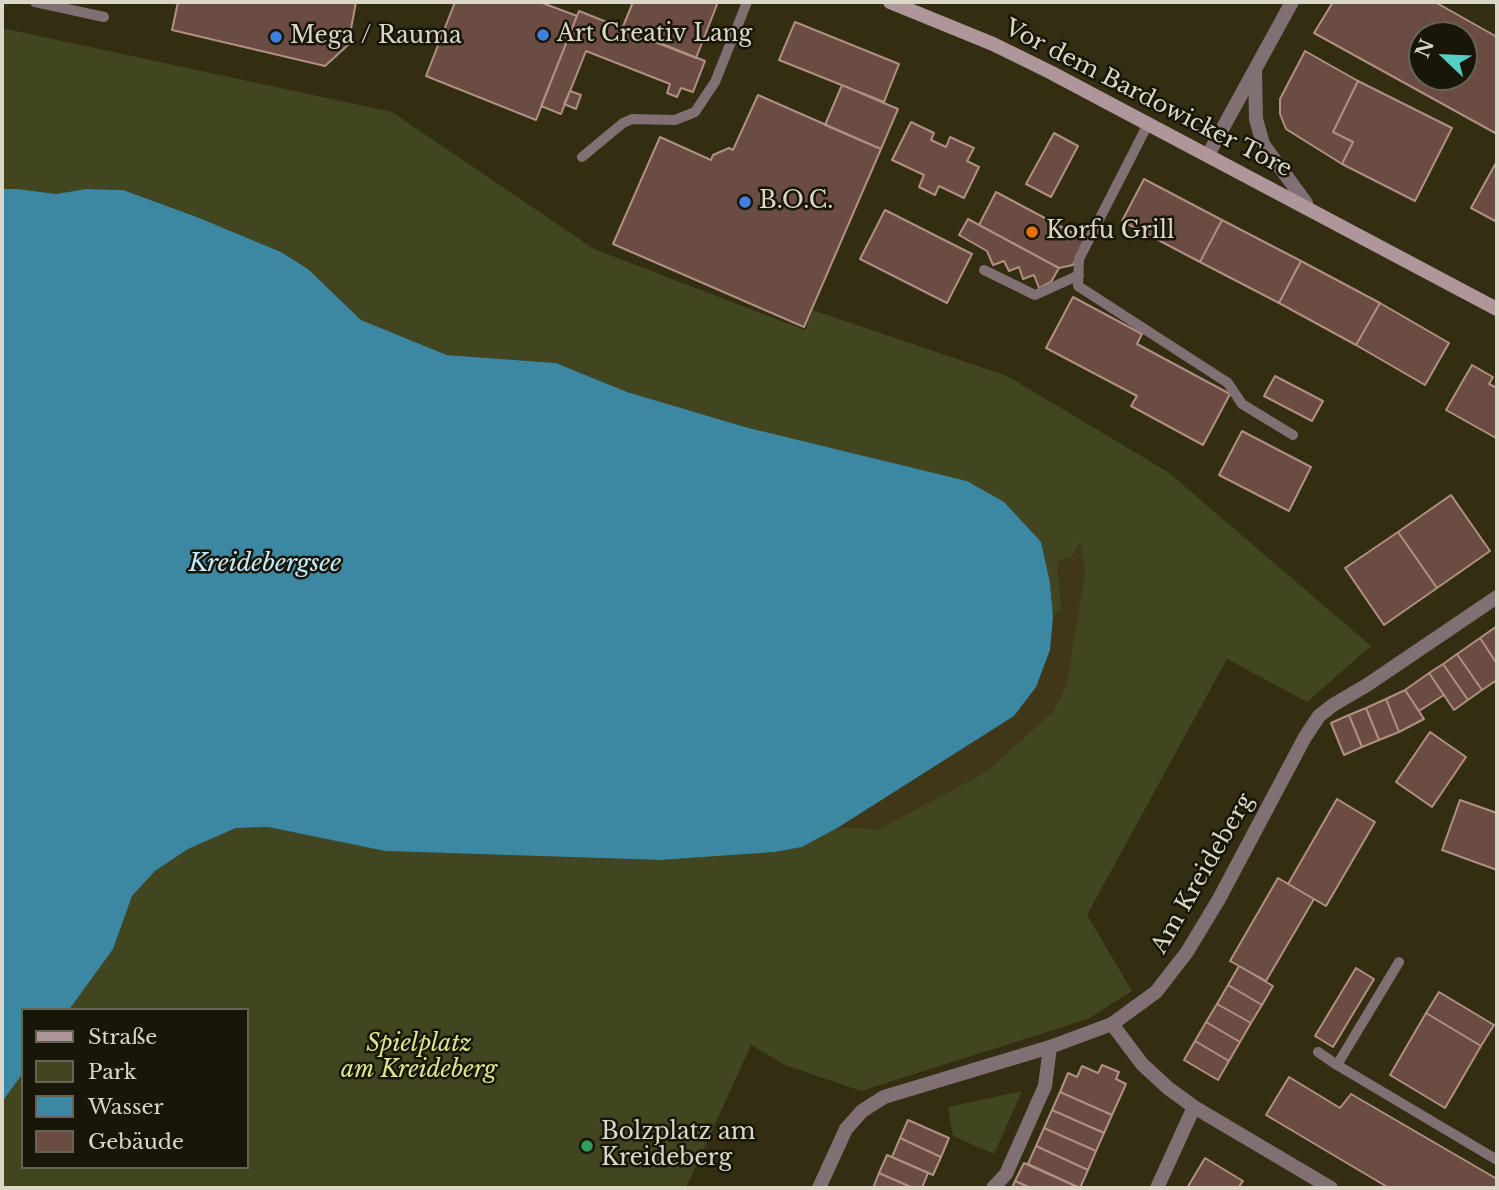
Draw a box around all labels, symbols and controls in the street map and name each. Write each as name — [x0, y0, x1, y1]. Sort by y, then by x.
street label: Vor dem Bardowicker Tore — [1000, 14, 1296, 184]
place label: Art Creativ Lang — [557, 21, 752, 49]
north arrow — [1408, 21, 1478, 91]
place label: Mega / Rauma — [290, 23, 462, 51]
marker: Art Creativ Lang — [535, 27, 551, 43]
marker: Mega / Rauma — [268, 29, 284, 45]
text: N — [1411, 36, 1439, 61]
place label: B.O.C. — [759, 188, 833, 216]
marker: B.O.C. — [737, 194, 753, 210]
place label: Korfu Grill — [1046, 218, 1175, 246]
marker: Korfu Grill — [1024, 224, 1040, 240]
water label: Kreidebergsee — [189, 550, 341, 578]
street label: Am Kreideberg — [1146, 789, 1260, 959]
legend — [21, 1008, 248, 1169]
text: Straße — [88, 1024, 157, 1050]
park label: Spielplatz am Kreideberg — [341, 1031, 497, 1085]
text: Park — [88, 1059, 137, 1085]
text: Wasser — [88, 1094, 164, 1120]
place label: Bolzplatz am Kreideberg — [601, 1119, 755, 1173]
text: Gebäude — [88, 1129, 184, 1155]
marker: Bolzplatz am Kreideberg — [579, 1138, 595, 1154]

